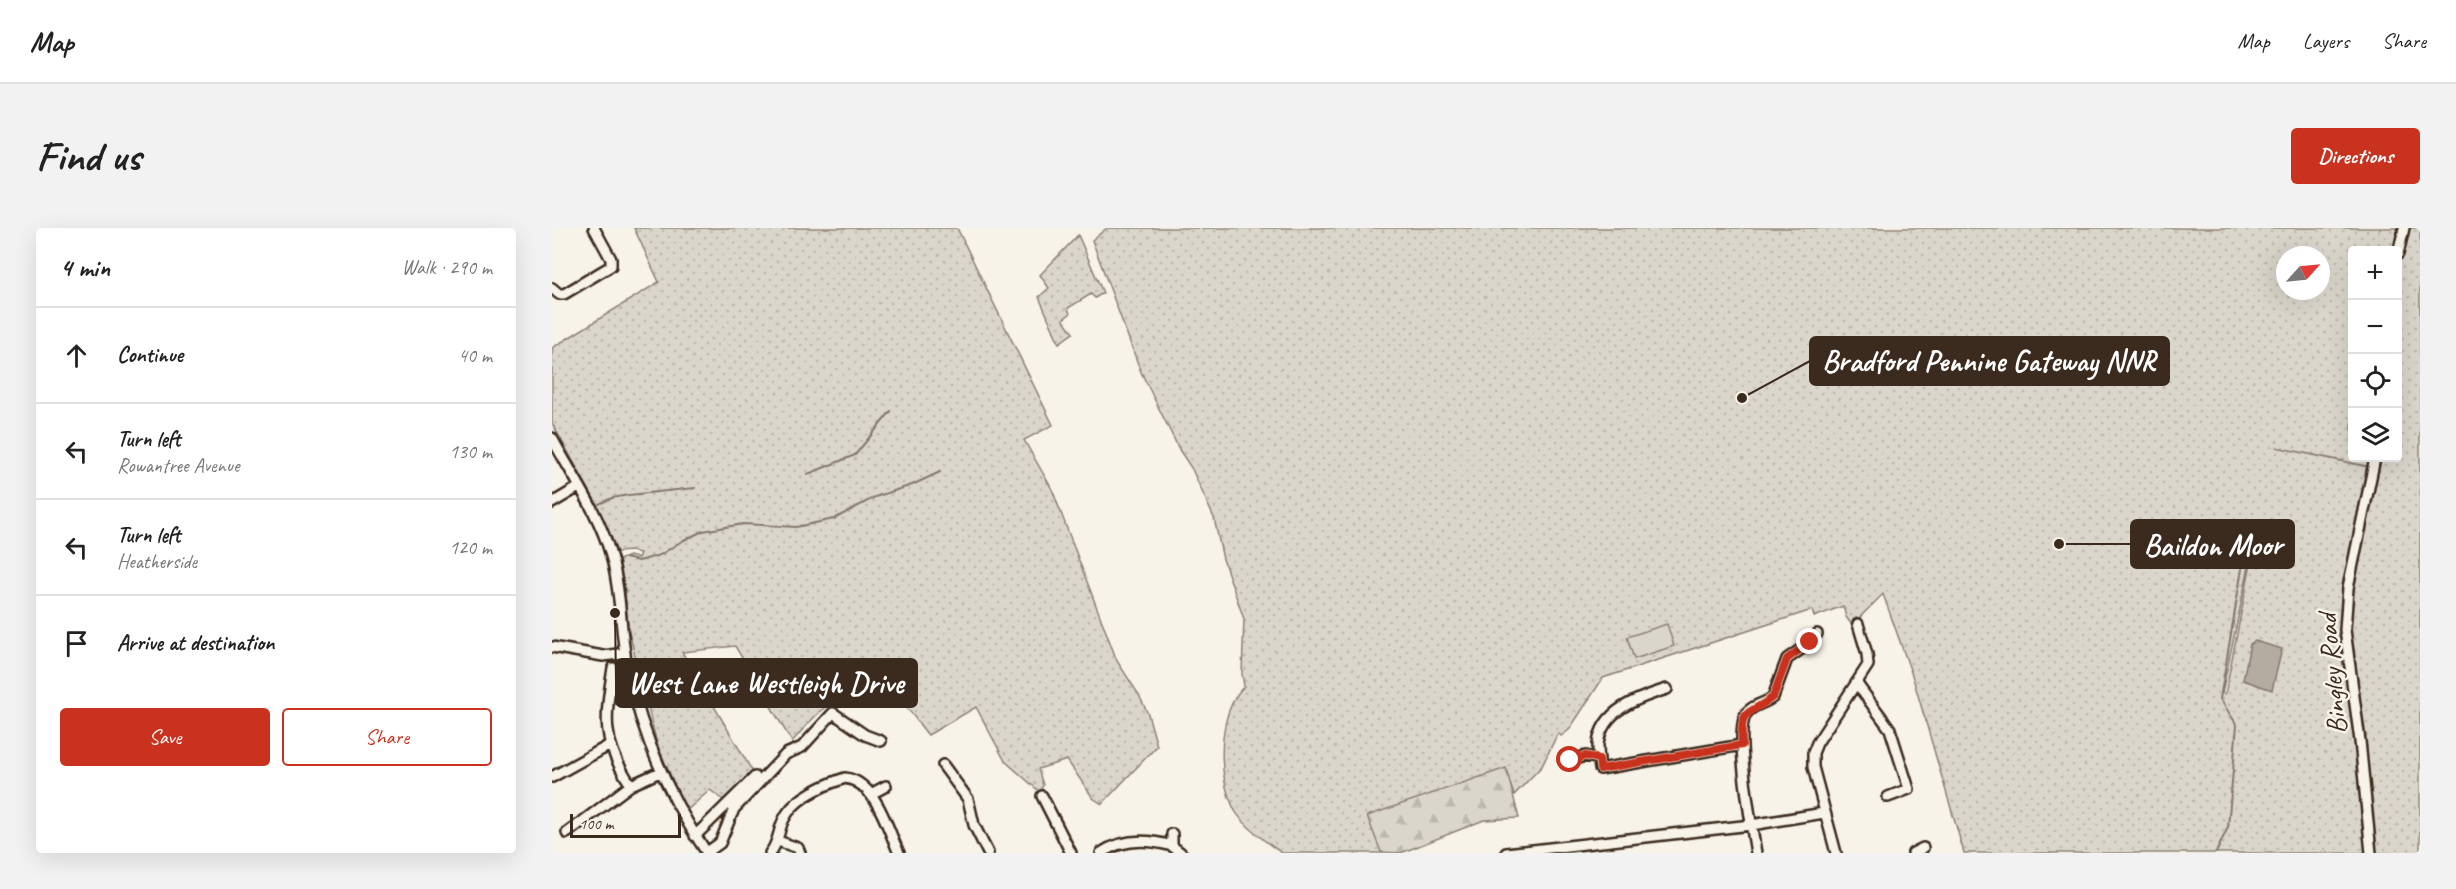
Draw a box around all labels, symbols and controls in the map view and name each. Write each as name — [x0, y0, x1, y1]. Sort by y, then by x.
text: Map — [30, 24, 73, 59]
text: Map — [2237, 28, 2270, 54]
text: Layers — [2303, 28, 2349, 54]
text: Share — [2382, 28, 2426, 54]
button: Directions — [2291, 128, 2420, 184]
text: Find us — [36, 130, 141, 183]
north arrow — [2276, 246, 2330, 300]
map controls — [2348, 246, 2402, 462]
button: + — [2348, 246, 2402, 300]
text: 4 min — [60, 251, 110, 284]
text: Walk · 290 m — [402, 255, 492, 280]
button: − — [2348, 300, 2402, 354]
callout: Bradford Pennine Gateway NNR — [1810, 337, 2169, 385]
icon: ahead — [60, 339, 93, 372]
text: Continue — [117, 341, 183, 369]
text: Bradford Pennine Gateway NNR — [1822, 342, 2158, 381]
text: 40 m — [458, 343, 492, 368]
button: locate — [2348, 354, 2402, 408]
button: layers — [2348, 408, 2402, 462]
text: Turn left — [117, 425, 181, 453]
icon: left — [60, 435, 93, 468]
text: 130 m — [449, 439, 492, 464]
text: Rowantree Avenue — [117, 453, 239, 478]
callout: Baildon Moor — [2131, 520, 2294, 568]
text: Turn left — [117, 521, 181, 549]
text: Baildon Moor — [2144, 526, 2286, 564]
icon: left — [60, 531, 93, 564]
text: 120 m — [449, 535, 492, 560]
text: Heatherside — [117, 549, 197, 574]
street label: Bingley Road — [2308, 608, 2354, 736]
icon: arrive — [60, 627, 93, 660]
route end — [1796, 628, 1822, 654]
text: Arrive at destination — [117, 629, 274, 657]
callout: West Lane Westleigh Drive — [616, 659, 917, 707]
text: West Lane Westleigh Drive — [628, 664, 906, 702]
button: Save — [60, 708, 270, 766]
button: Share — [282, 708, 492, 766]
route start — [1556, 746, 1582, 772]
scale bar — [570, 811, 681, 838]
text: 100 m — [579, 814, 613, 834]

